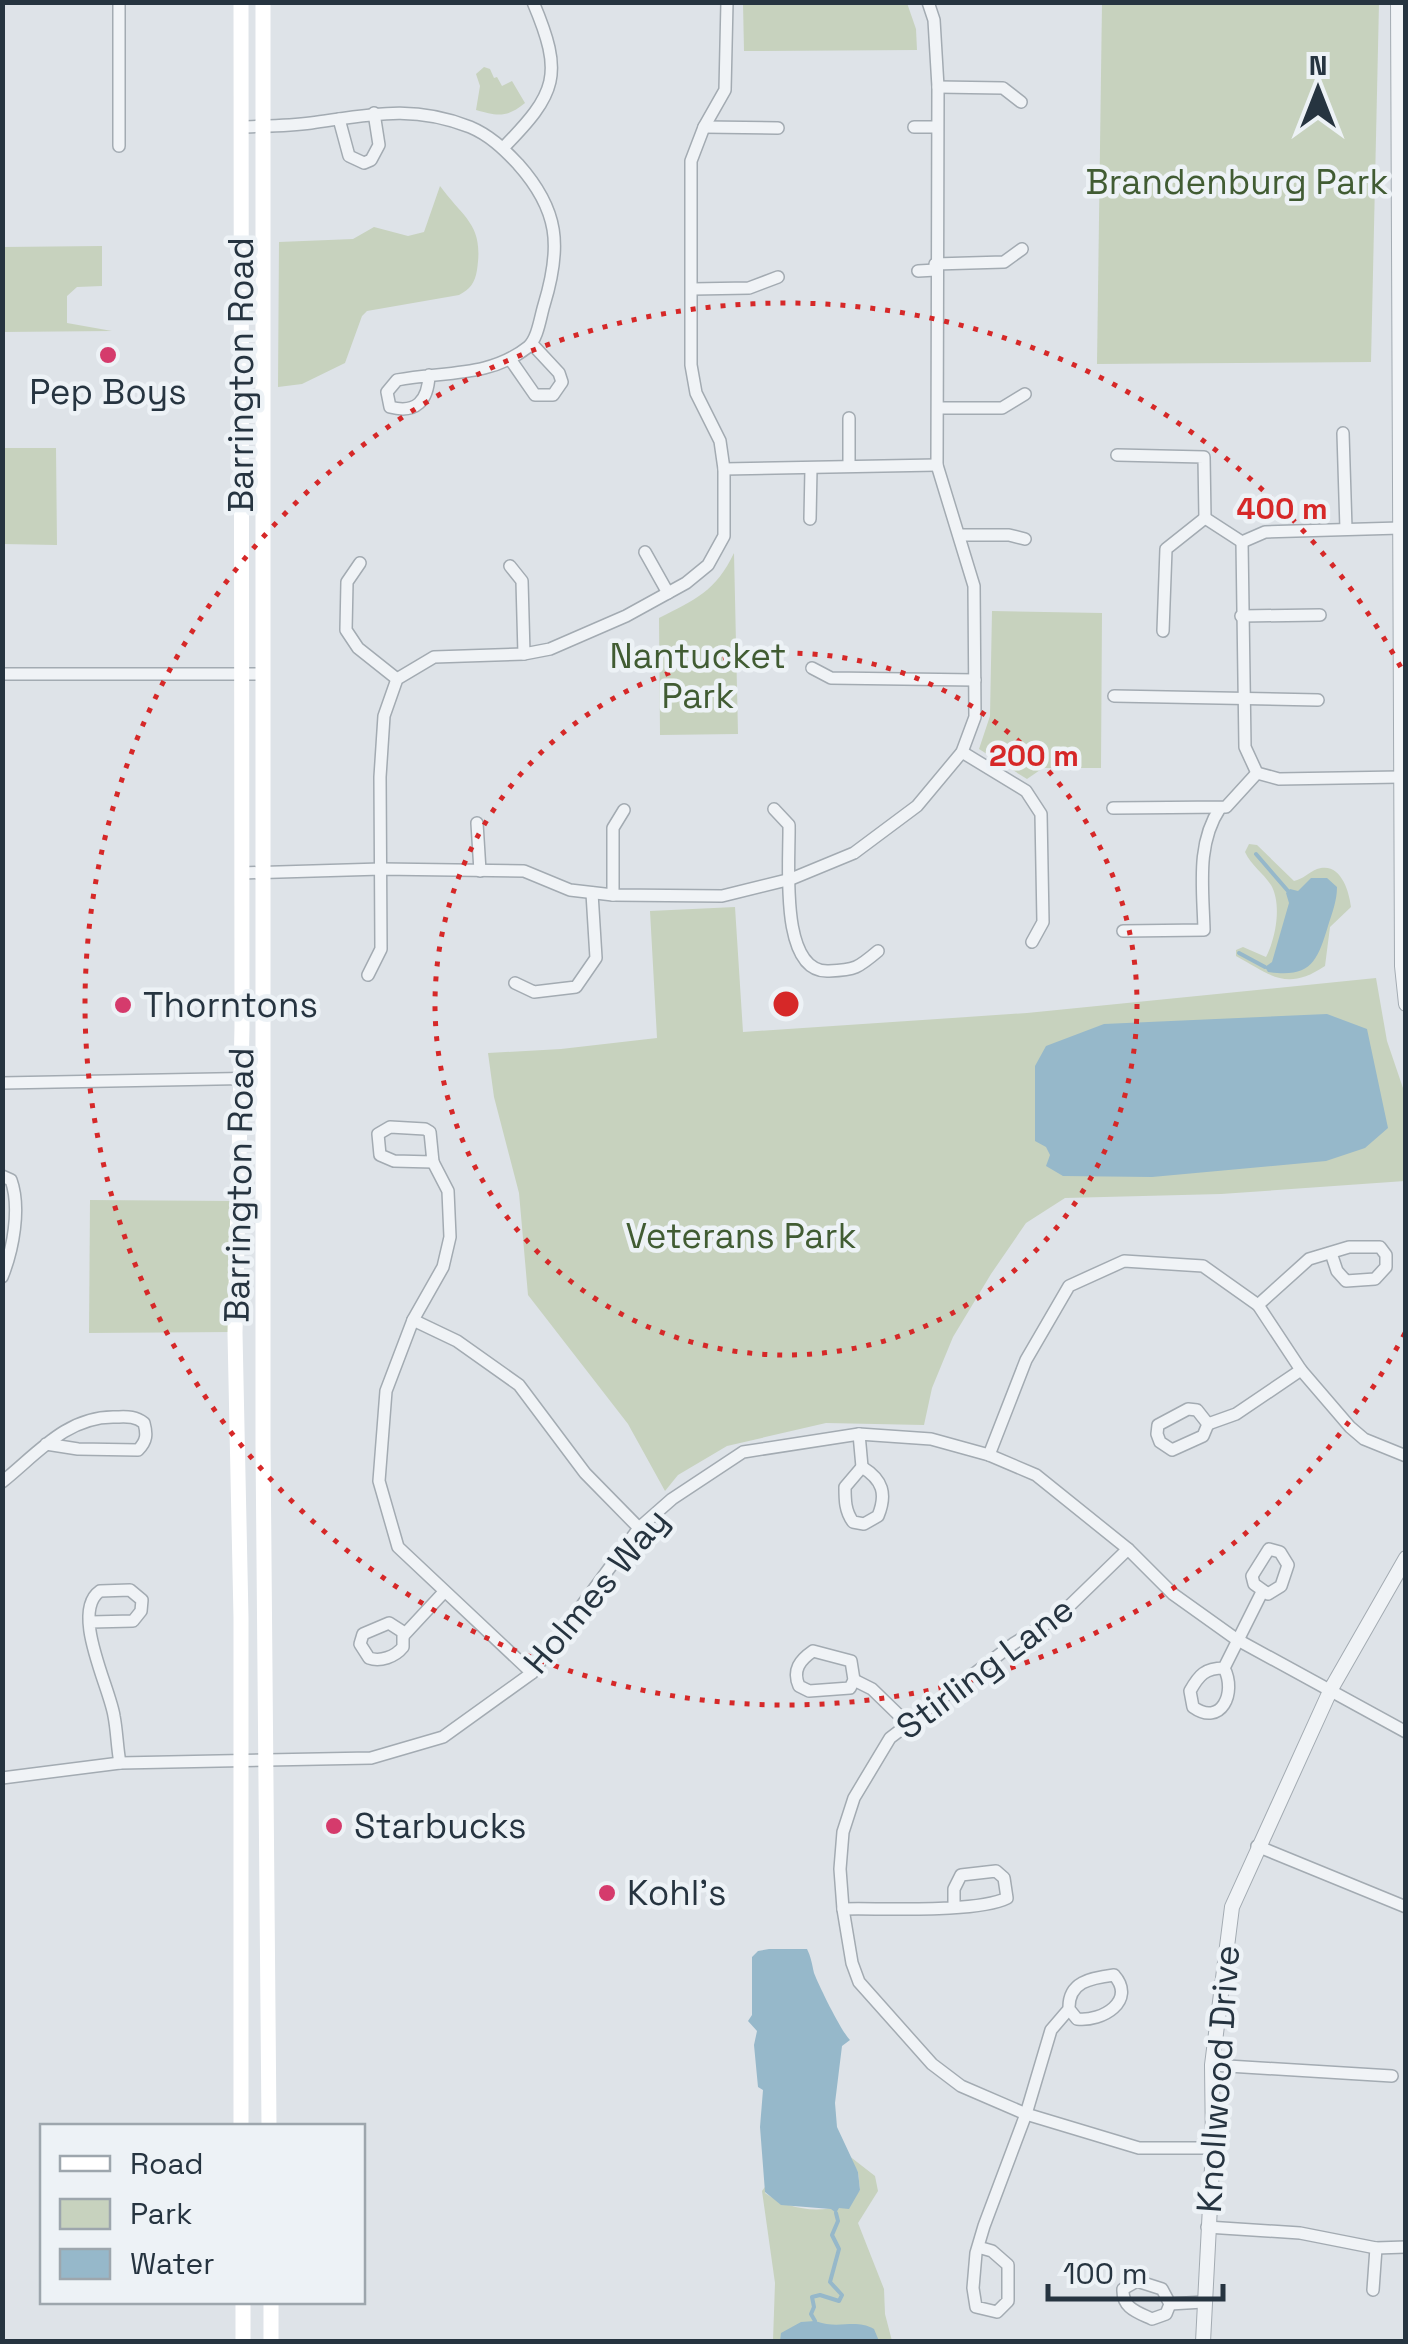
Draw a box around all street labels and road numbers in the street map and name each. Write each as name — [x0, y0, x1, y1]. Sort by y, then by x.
street label: Barrington Road — [219, 237, 263, 513]
street label: Barrington Road — [215, 1047, 263, 1323]
street label: Holmes Way — [514, 1499, 678, 1683]
street label: Stirling Lane — [888, 1587, 1082, 1749]
street label: Knollwood Drive — [1187, 1944, 1249, 2214]

